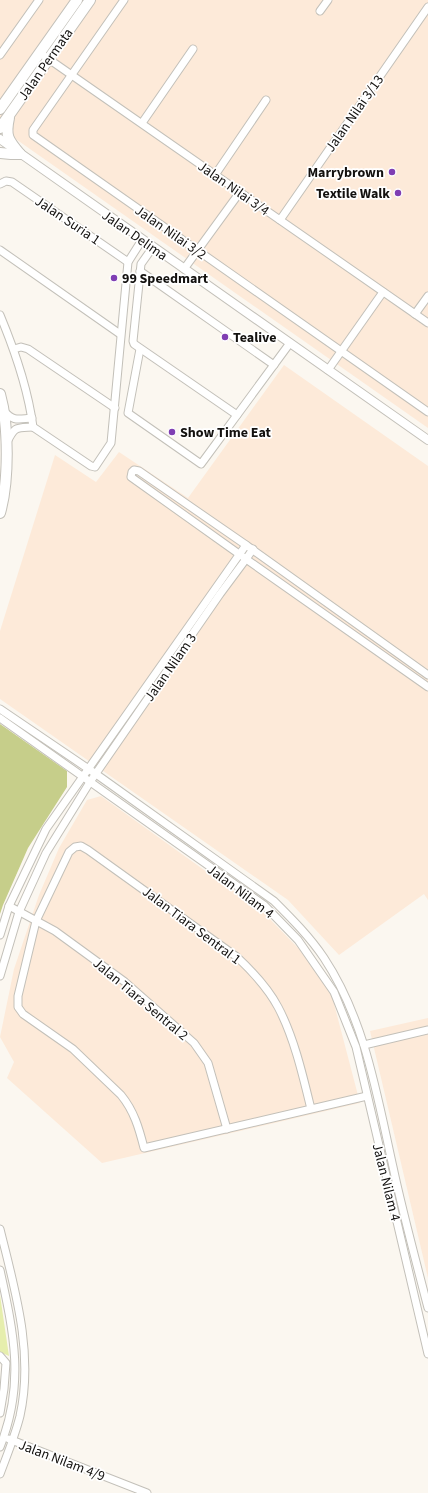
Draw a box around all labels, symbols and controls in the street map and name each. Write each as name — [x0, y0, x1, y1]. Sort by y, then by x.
street label: Jalan Permata — [13, 24, 78, 105]
street label: Jalan Nilai 3/13 — [321, 71, 389, 156]
street label: Jalan Nilai 3/4 — [194, 157, 273, 221]
place label: Marrybrown — [307, 163, 384, 183]
marker: Marrybrown — [387, 167, 397, 177]
place label: Textile Walk — [316, 184, 390, 204]
marker: Textile Walk — [393, 188, 403, 198]
street label: Jalan Suria 1 — [31, 192, 104, 250]
street label: Jalan Nilai 3/2 — [131, 201, 210, 265]
street label: Jalan Delima — [98, 206, 171, 266]
place label: 99 Speedmart — [122, 269, 209, 289]
marker: 99 Speedmart — [109, 273, 119, 283]
place label: Tealive — [233, 328, 277, 348]
marker: Tealive — [220, 332, 230, 342]
place label: Show Time Eat — [180, 423, 272, 443]
marker: Show Time Eat — [167, 427, 177, 437]
street label: Jalan Nilam 3 — [140, 629, 202, 706]
street label: Jalan Nilam 4 — [203, 860, 278, 924]
street label: Jalan Tiara Sentral 1 — [138, 882, 245, 970]
street label: Jalan Tiara Sentral 2 — [88, 954, 192, 1046]
street label: Jalan Nilam 4 — [367, 1141, 405, 1223]
street label: Jalan Nilam 4/9 — [15, 1435, 108, 1487]

